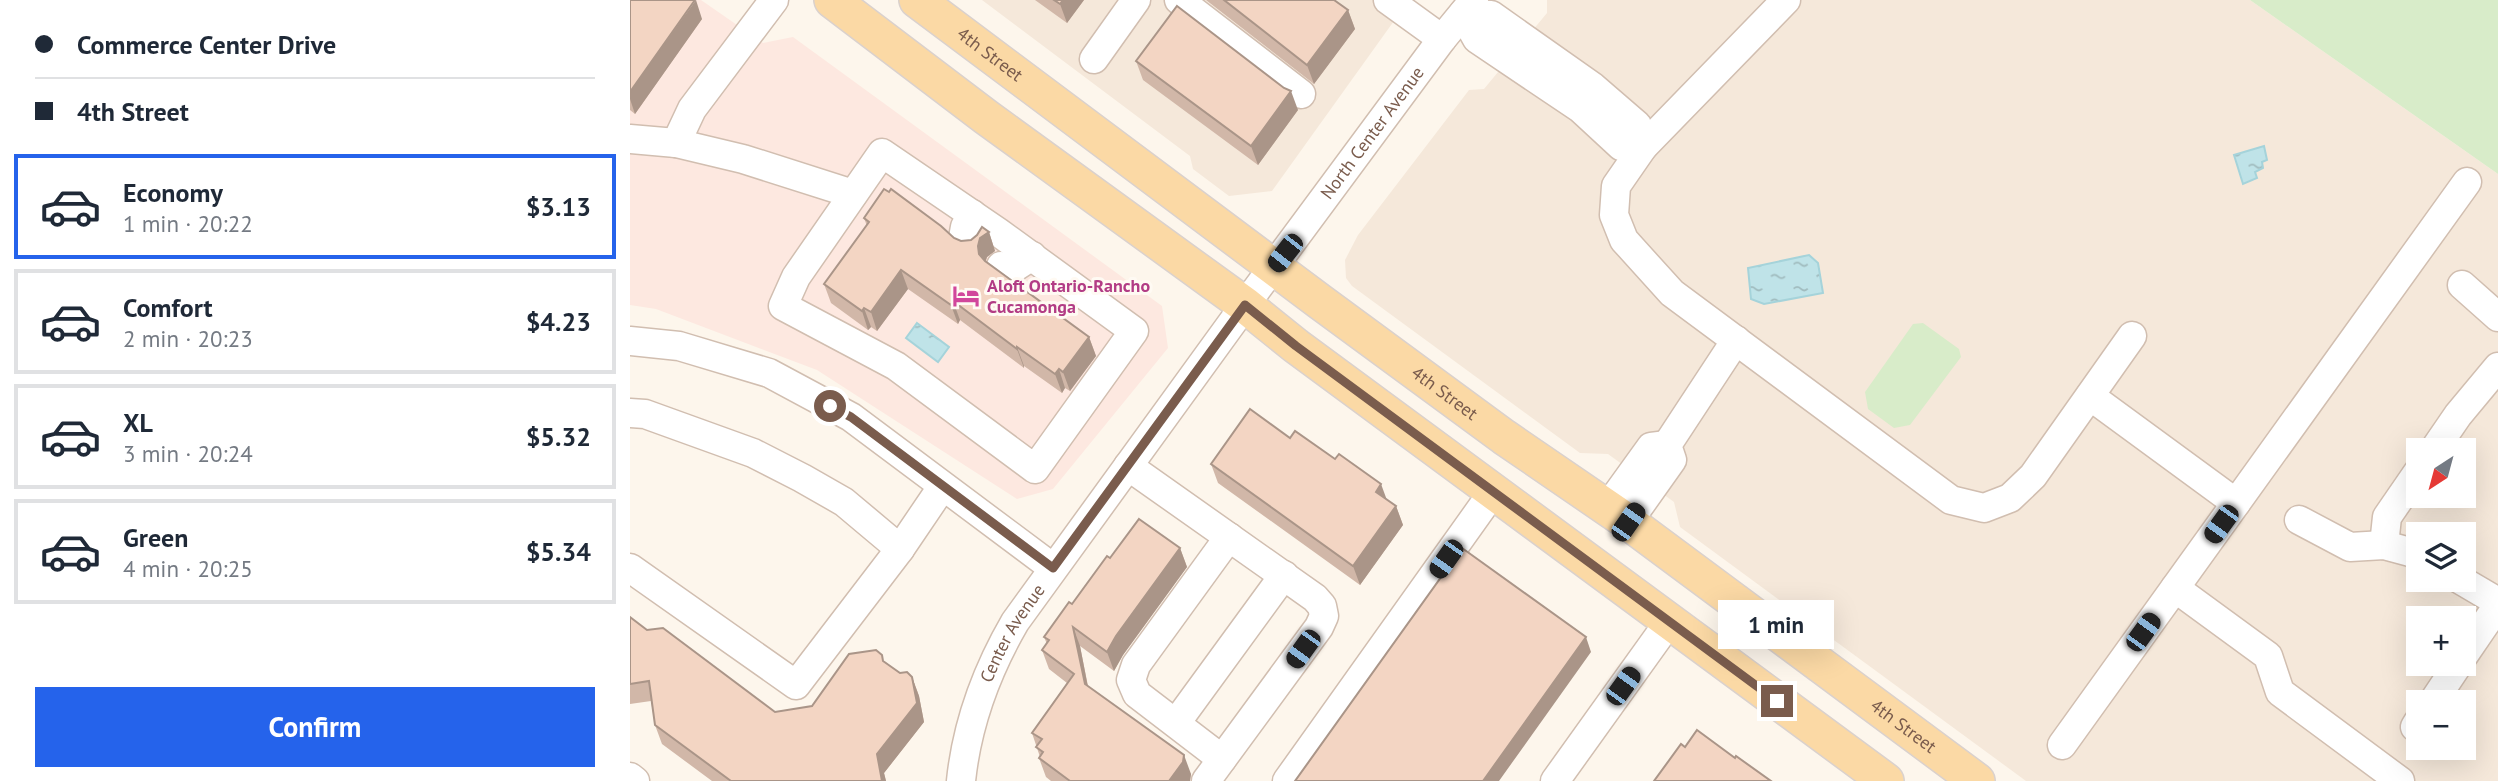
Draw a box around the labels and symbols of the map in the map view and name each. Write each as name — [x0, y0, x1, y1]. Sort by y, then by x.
street label: 4th Street — [953, 22, 1028, 86]
street label: North Center Avenue — [1315, 62, 1429, 204]
car — [1264, 230, 1307, 276]
place label: Aloft Ontario-Rancho Cucamonga — [987, 274, 1150, 318]
hotel icon: Aloft Ontario-Rancho Cucamonga — [951, 281, 981, 311]
street label: 4th Street — [1407, 361, 1483, 425]
route start — [814, 390, 846, 422]
north arrow — [2406, 438, 2476, 508]
car — [1608, 499, 1649, 545]
car — [2201, 501, 2242, 547]
car — [1426, 536, 1467, 582]
street label: Center Avenue — [975, 579, 1050, 686]
callout: 1 min — [1719, 600, 1835, 648]
car — [2123, 609, 2164, 655]
car — [1283, 626, 1324, 672]
car — [1603, 663, 1644, 709]
route end — [1761, 685, 1793, 717]
street label: 4th Street — [1866, 694, 1941, 758]

